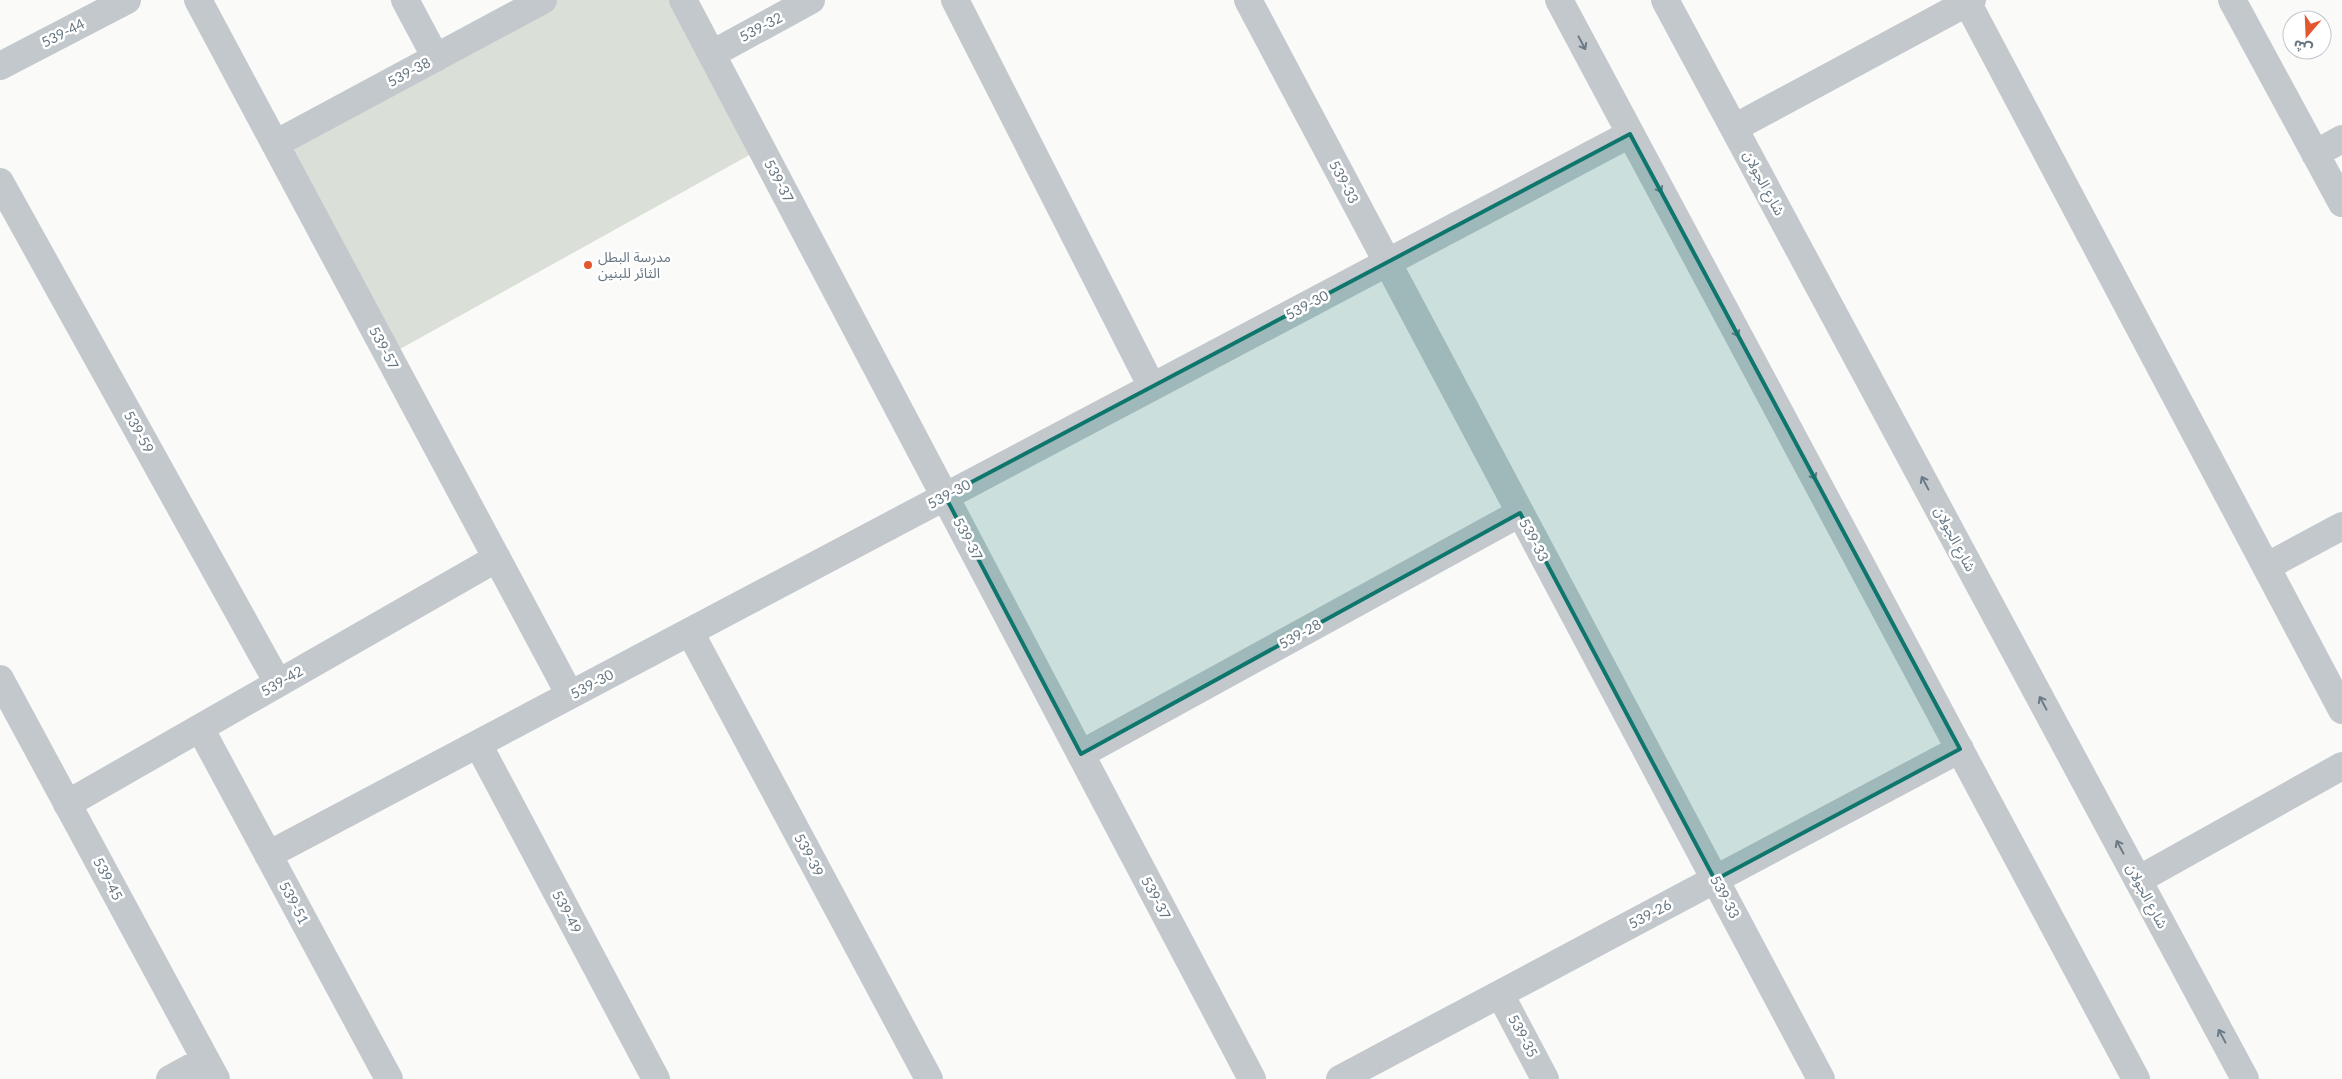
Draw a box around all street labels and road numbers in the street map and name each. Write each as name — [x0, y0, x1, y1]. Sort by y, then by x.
street label: 539-32 — [737, 8, 785, 45]
street label: 539-44 — [39, 15, 87, 51]
street label: 539-38 — [385, 53, 433, 90]
street label: شارع الجولان — [1738, 147, 1789, 220]
street label: 539-37 — [761, 157, 798, 205]
street label: 539-33 — [1326, 158, 1363, 206]
street label: 539-30 — [1283, 286, 1331, 323]
street label: 539-57 — [366, 324, 403, 372]
street label: 539-59 — [121, 408, 158, 456]
street label: 539-30 — [925, 475, 973, 512]
street label: شارع الجولان — [1929, 503, 1980, 576]
street label: 539-37 — [950, 515, 987, 563]
street label: 539-33 — [1516, 516, 1553, 564]
street label: 539-28 — [1276, 615, 1324, 652]
street label: 539-42 — [258, 662, 306, 699]
street label: 539-30 — [568, 665, 616, 702]
street label: 539-39 — [791, 831, 828, 879]
street label: 539-45 — [90, 855, 127, 903]
street label: شارع الجولان — [2121, 860, 2172, 933]
street label: 539-33 — [1707, 873, 1744, 921]
street label: 539-37 — [1138, 874, 1175, 922]
street label: 539-51 — [276, 879, 313, 927]
street label: 539-49 — [549, 888, 586, 936]
street label: 539-26 — [1626, 895, 1674, 932]
street label: 539-35 — [1505, 1012, 1542, 1060]

